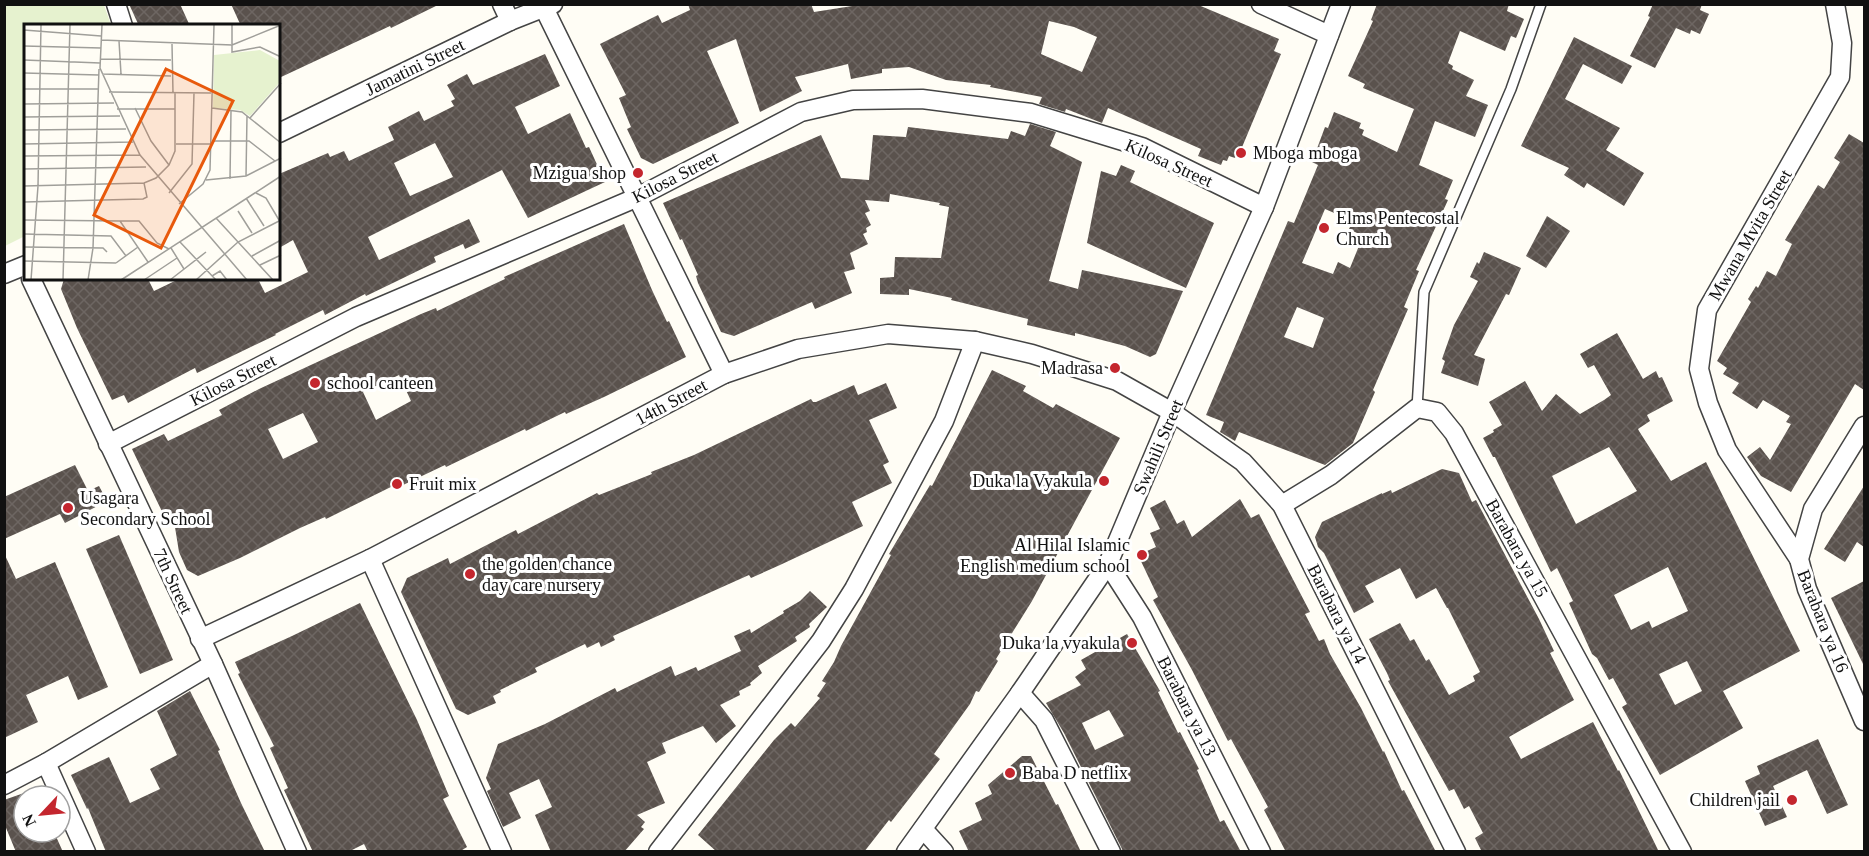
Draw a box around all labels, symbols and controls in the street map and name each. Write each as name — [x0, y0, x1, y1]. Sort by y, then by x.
inset map — [24, 24, 280, 280]
street label: Jamatini Street — [362, 34, 468, 100]
street label: Kilosa Street — [1122, 135, 1216, 191]
place label: Mboga mboga — [1253, 143, 1357, 163]
marker: Mboga mboga — [1234, 146, 1248, 160]
street label: Kilosa Street — [629, 147, 721, 207]
place label: Mzigua shop — [533, 163, 626, 183]
marker: Mzigua shop — [631, 166, 645, 180]
street label: Mwana Mvita Street — [1704, 166, 1796, 304]
place label: Elms Pentecostal Church — [1336, 208, 1459, 249]
marker: Elms Pentecostal Church — [1317, 221, 1331, 235]
street label: Kilosa Street — [187, 350, 279, 410]
place label: Madrasa — [1041, 358, 1103, 378]
marker: Madrasa — [1108, 361, 1122, 375]
place label: school canteen — [327, 373, 433, 393]
street label: 14th Street — [632, 375, 710, 429]
marker: school canteen — [308, 376, 322, 390]
street label: Swahili Street — [1129, 396, 1187, 498]
place label: Duka la Vyakula — [972, 471, 1092, 491]
place label: Fruit mix — [409, 474, 477, 494]
marker: Duka la Vyakula — [1097, 474, 1111, 488]
marker: Fruit mix — [390, 477, 404, 491]
place label: Usagara Secondary School — [80, 488, 210, 529]
street label: Barabara ya 15 — [1482, 496, 1552, 600]
marker: Usagara Secondary School — [61, 501, 75, 515]
place label: Al Hilal Islamic English medium school — [960, 535, 1130, 576]
street label: 7th Street — [149, 545, 197, 617]
marker: Al Hilal Islamic English medium school — [1135, 548, 1149, 562]
place label: the golden chance day care nursery — [482, 554, 612, 595]
street label: Barabara ya 14 — [1303, 561, 1371, 667]
marker: the golden chance day care nursery — [463, 567, 477, 581]
street label: Barabara ya 16 — [1793, 567, 1853, 675]
place label: Duka la vyakula — [1002, 633, 1120, 653]
marker: Duka la vyakula — [1125, 636, 1139, 650]
street label: Barabara ya 13 — [1153, 653, 1221, 759]
place label: Baba D netflix — [1022, 763, 1128, 783]
marker: Baba D netflix — [1003, 766, 1017, 780]
north arrow — [12, 784, 72, 844]
place label: Children jail — [1690, 790, 1780, 810]
marker: Children jail — [1785, 793, 1799, 807]
text: N — [19, 811, 39, 829]

